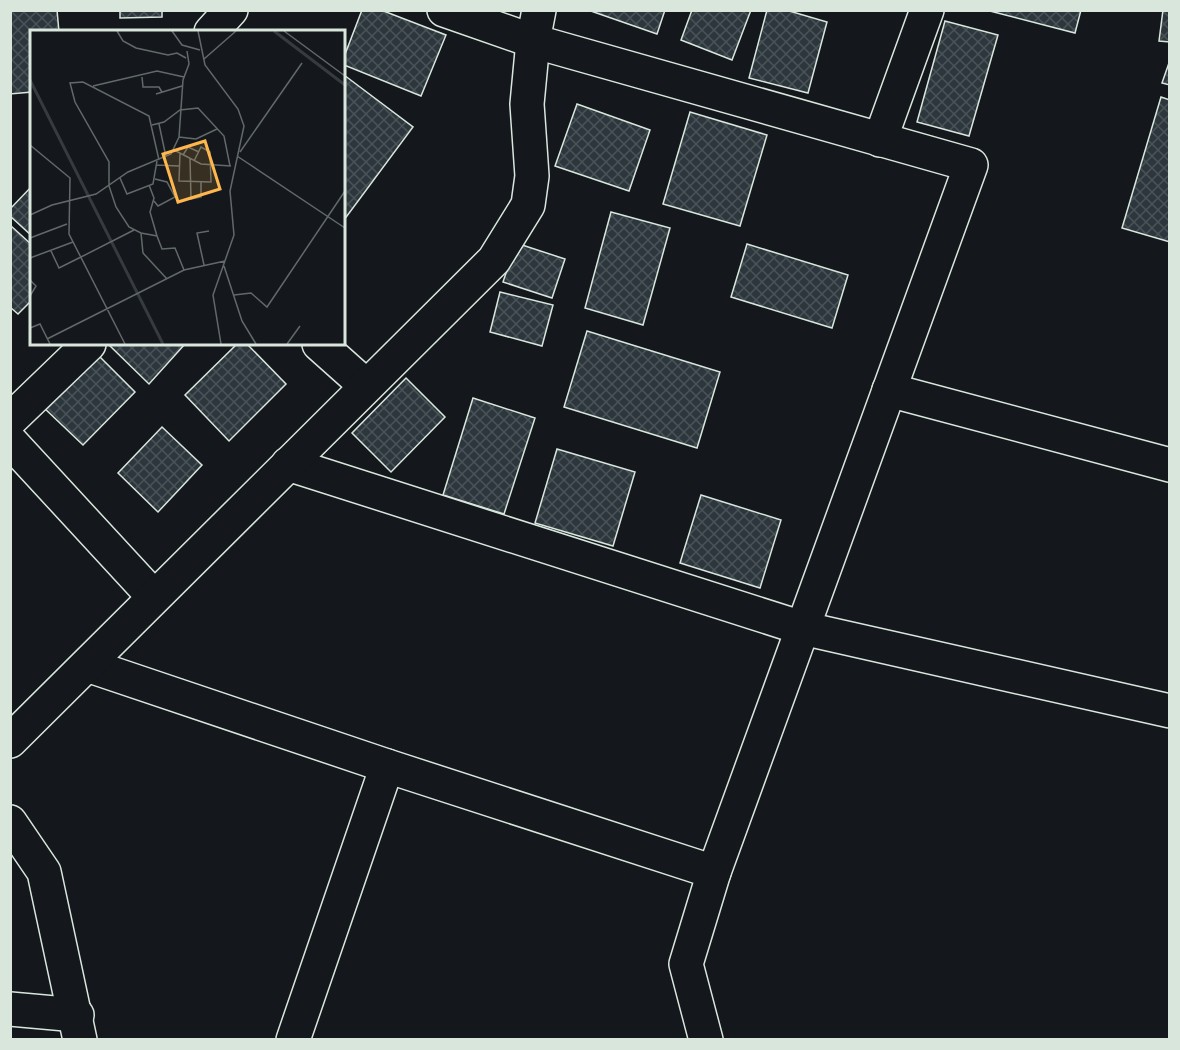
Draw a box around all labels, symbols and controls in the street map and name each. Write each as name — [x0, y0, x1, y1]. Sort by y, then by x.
inset map — [30, 30, 345, 345]

